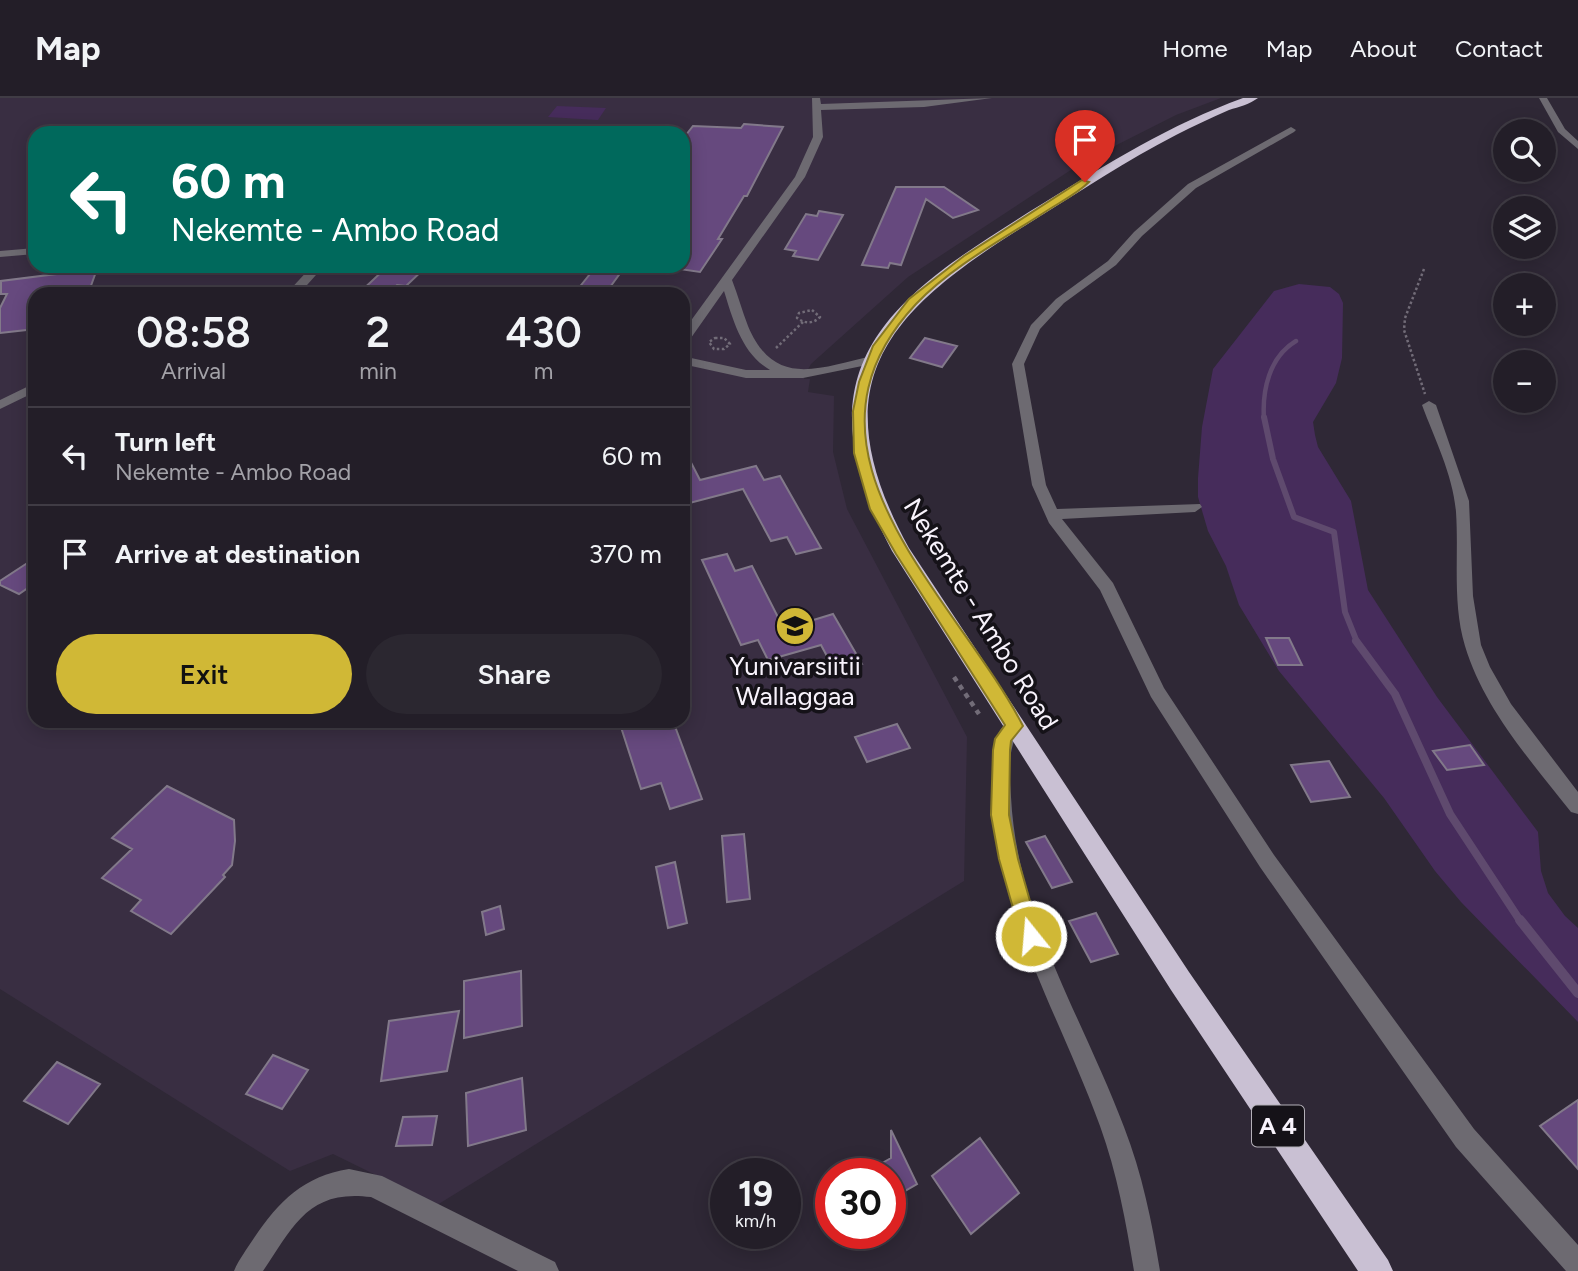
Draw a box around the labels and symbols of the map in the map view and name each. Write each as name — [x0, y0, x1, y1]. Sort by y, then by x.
pin — [1055, 110, 1115, 182]
street label: Nekemte - Ambo Road — [897, 492, 1065, 736]
school or university icon: Yunivarsiitii Wallaggaa — [774, 605, 816, 647]
place label: Yunivarsiitii Wallaggaa — [729, 650, 861, 712]
position arrow — [994, 899, 1068, 973]
road number: A 4 — [1252, 1106, 1304, 1146]
speed limit sign: 30 — [815, 1158, 906, 1249]

